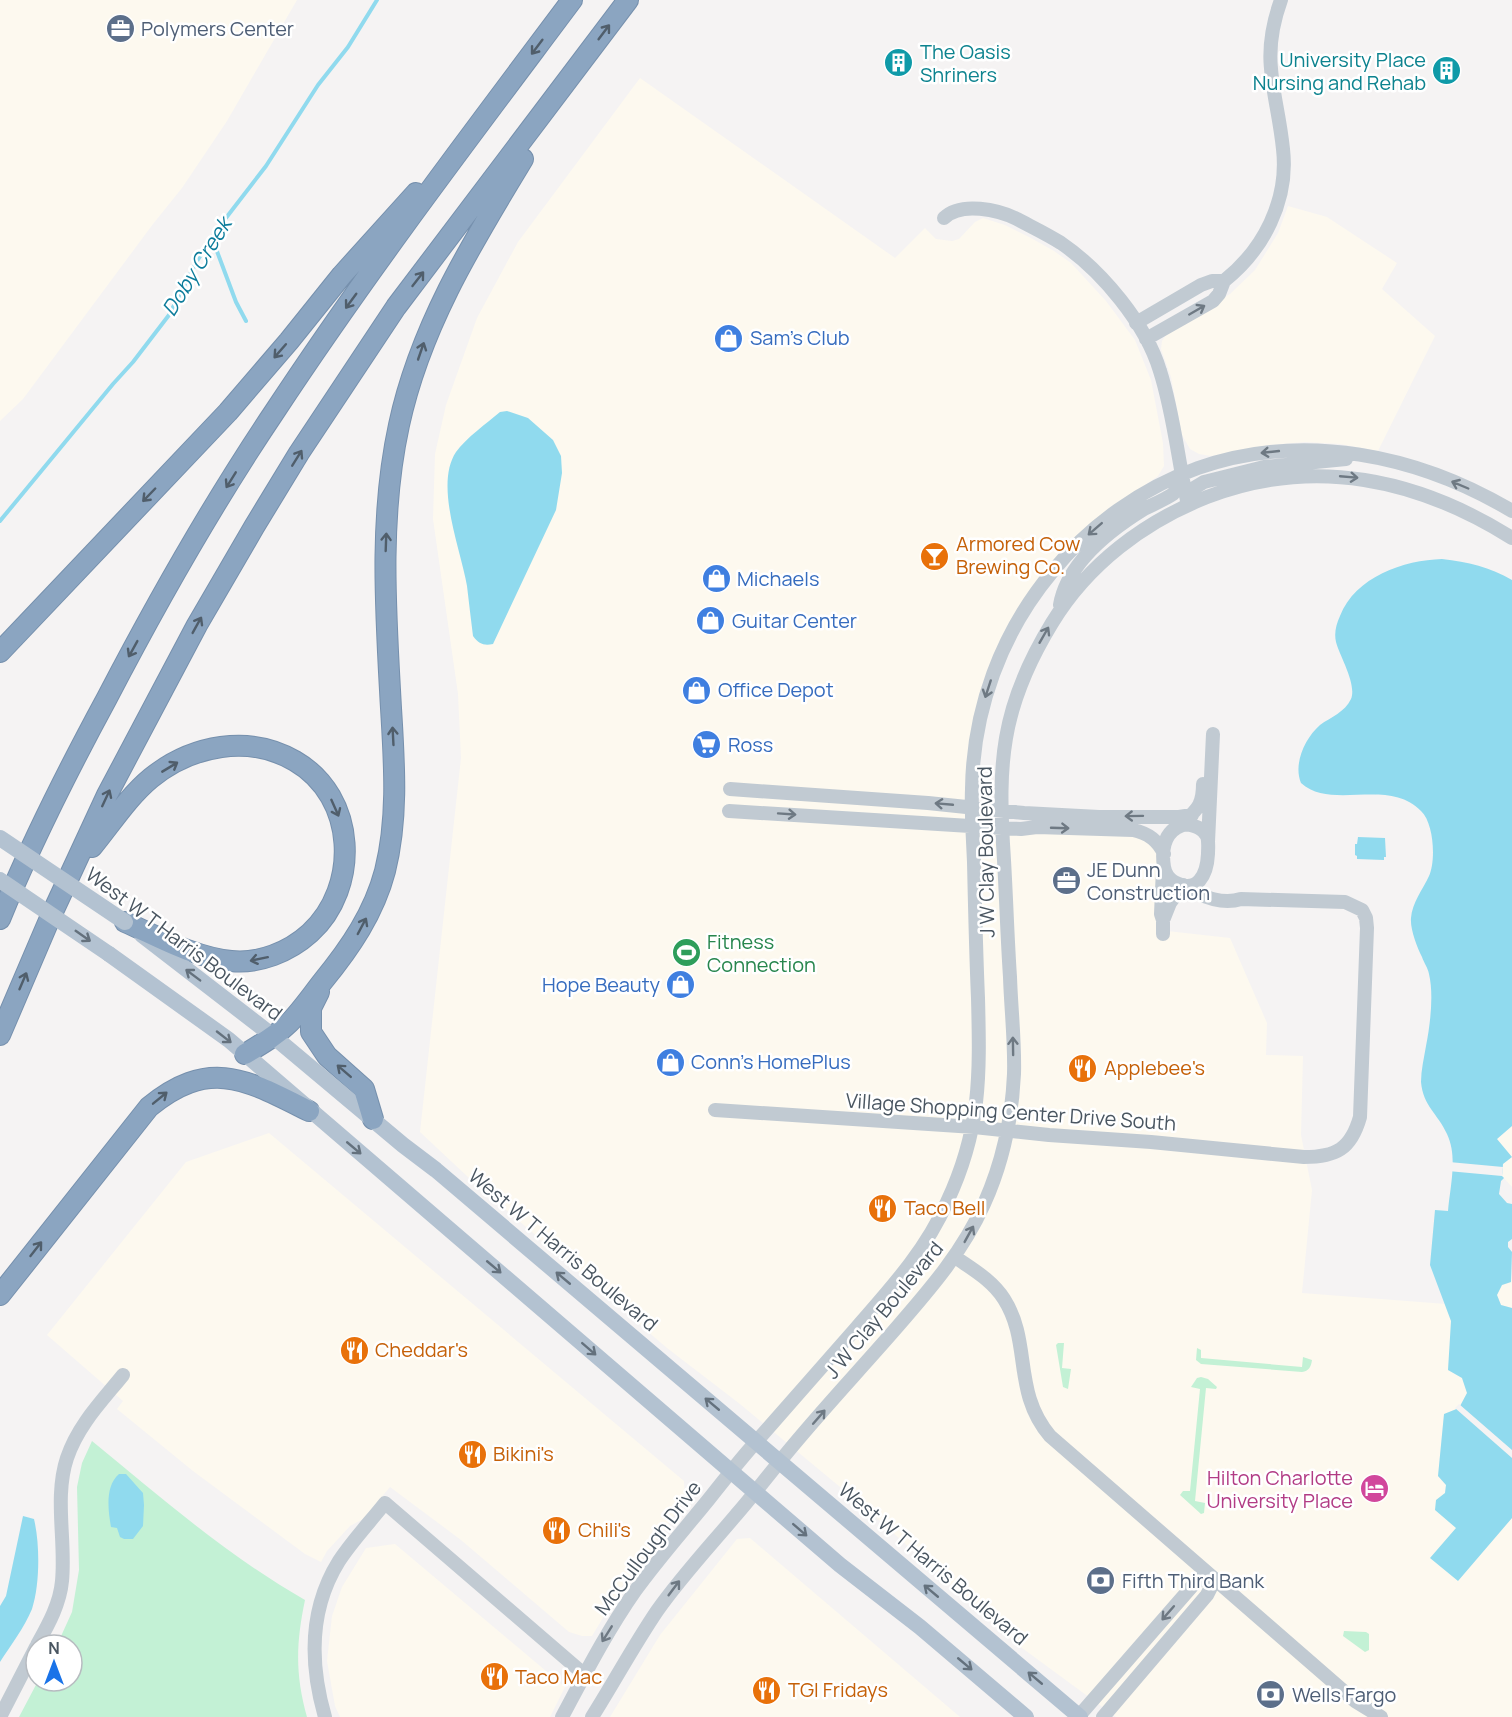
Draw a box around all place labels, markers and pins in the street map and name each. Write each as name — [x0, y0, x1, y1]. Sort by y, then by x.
office icon: Polymers Center — [104, 13, 136, 45]
place label: Polymers Center — [141, 15, 294, 42]
place label: The Oasis Shriners — [920, 38, 1011, 88]
place label: University Place Nursing and Rehab — [1253, 46, 1426, 96]
building icon: The Oasis Shriners — [883, 47, 915, 79]
building icon: University Place Nursing and Rehab — [1431, 55, 1463, 87]
shop icon: Sam's Club — [713, 322, 745, 354]
place label: Sam's Club — [750, 324, 850, 351]
place label: Armored Cow Brewing Co. — [956, 530, 1080, 580]
bar icon: Armored Cow Brewing Co. — [919, 540, 951, 572]
shop icon: Michaels — [700, 563, 732, 595]
place label: Michaels — [737, 565, 819, 592]
shop icon: Guitar Center — [695, 605, 727, 637]
place label: Guitar Center — [732, 607, 857, 634]
shop icon: Office Depot — [681, 674, 713, 706]
place label: Office Depot — [718, 676, 834, 703]
supermarket icon: Ross — [691, 729, 723, 761]
place label: Ross — [728, 731, 773, 758]
place label: JE Dunn Construction — [1087, 856, 1210, 906]
office icon: JE Dunn Construction — [1050, 865, 1082, 897]
place label: Fitness Connection — [707, 928, 816, 978]
sports icon: Fitness Connection — [670, 937, 702, 969]
shop icon: Hope Beauty — [665, 969, 697, 1001]
place label: Hope Beauty — [542, 971, 660, 998]
shop icon: Conn's HomePlus — [654, 1046, 686, 1078]
place label: Conn's HomePlus — [691, 1048, 851, 1075]
restaurant icon: Applebee's — [1067, 1052, 1099, 1084]
place label: Applebee's — [1104, 1054, 1205, 1081]
restaurant icon: Taco Bell — [867, 1192, 899, 1224]
place label: Taco Bell — [904, 1194, 986, 1221]
restaurant icon: Cheddar's — [338, 1334, 370, 1366]
place label: Cheddar's — [375, 1336, 468, 1363]
restaurant icon: Bikini's — [456, 1438, 488, 1470]
place label: Bikini's — [493, 1440, 554, 1467]
place label: Hilton Charlotte University Place — [1206, 1464, 1353, 1514]
hotel icon: Hilton Charlotte University Place — [1358, 1473, 1390, 1505]
restaurant icon: Chili's — [541, 1514, 573, 1546]
place label: Chili's — [578, 1516, 631, 1543]
bank icon: Fifth Third Bank — [1085, 1565, 1117, 1597]
place label: Fifth Third Bank — [1122, 1567, 1265, 1594]
restaurant icon: Taco Mac — [478, 1661, 510, 1693]
place label: Taco Mac — [515, 1663, 602, 1690]
restaurant icon: TGI Fridays — [751, 1674, 783, 1706]
place label: TGI Fridays — [788, 1676, 888, 1703]
bank icon: Wells Fargo — [1255, 1679, 1287, 1711]
place label: Wells Fargo — [1292, 1681, 1396, 1708]

